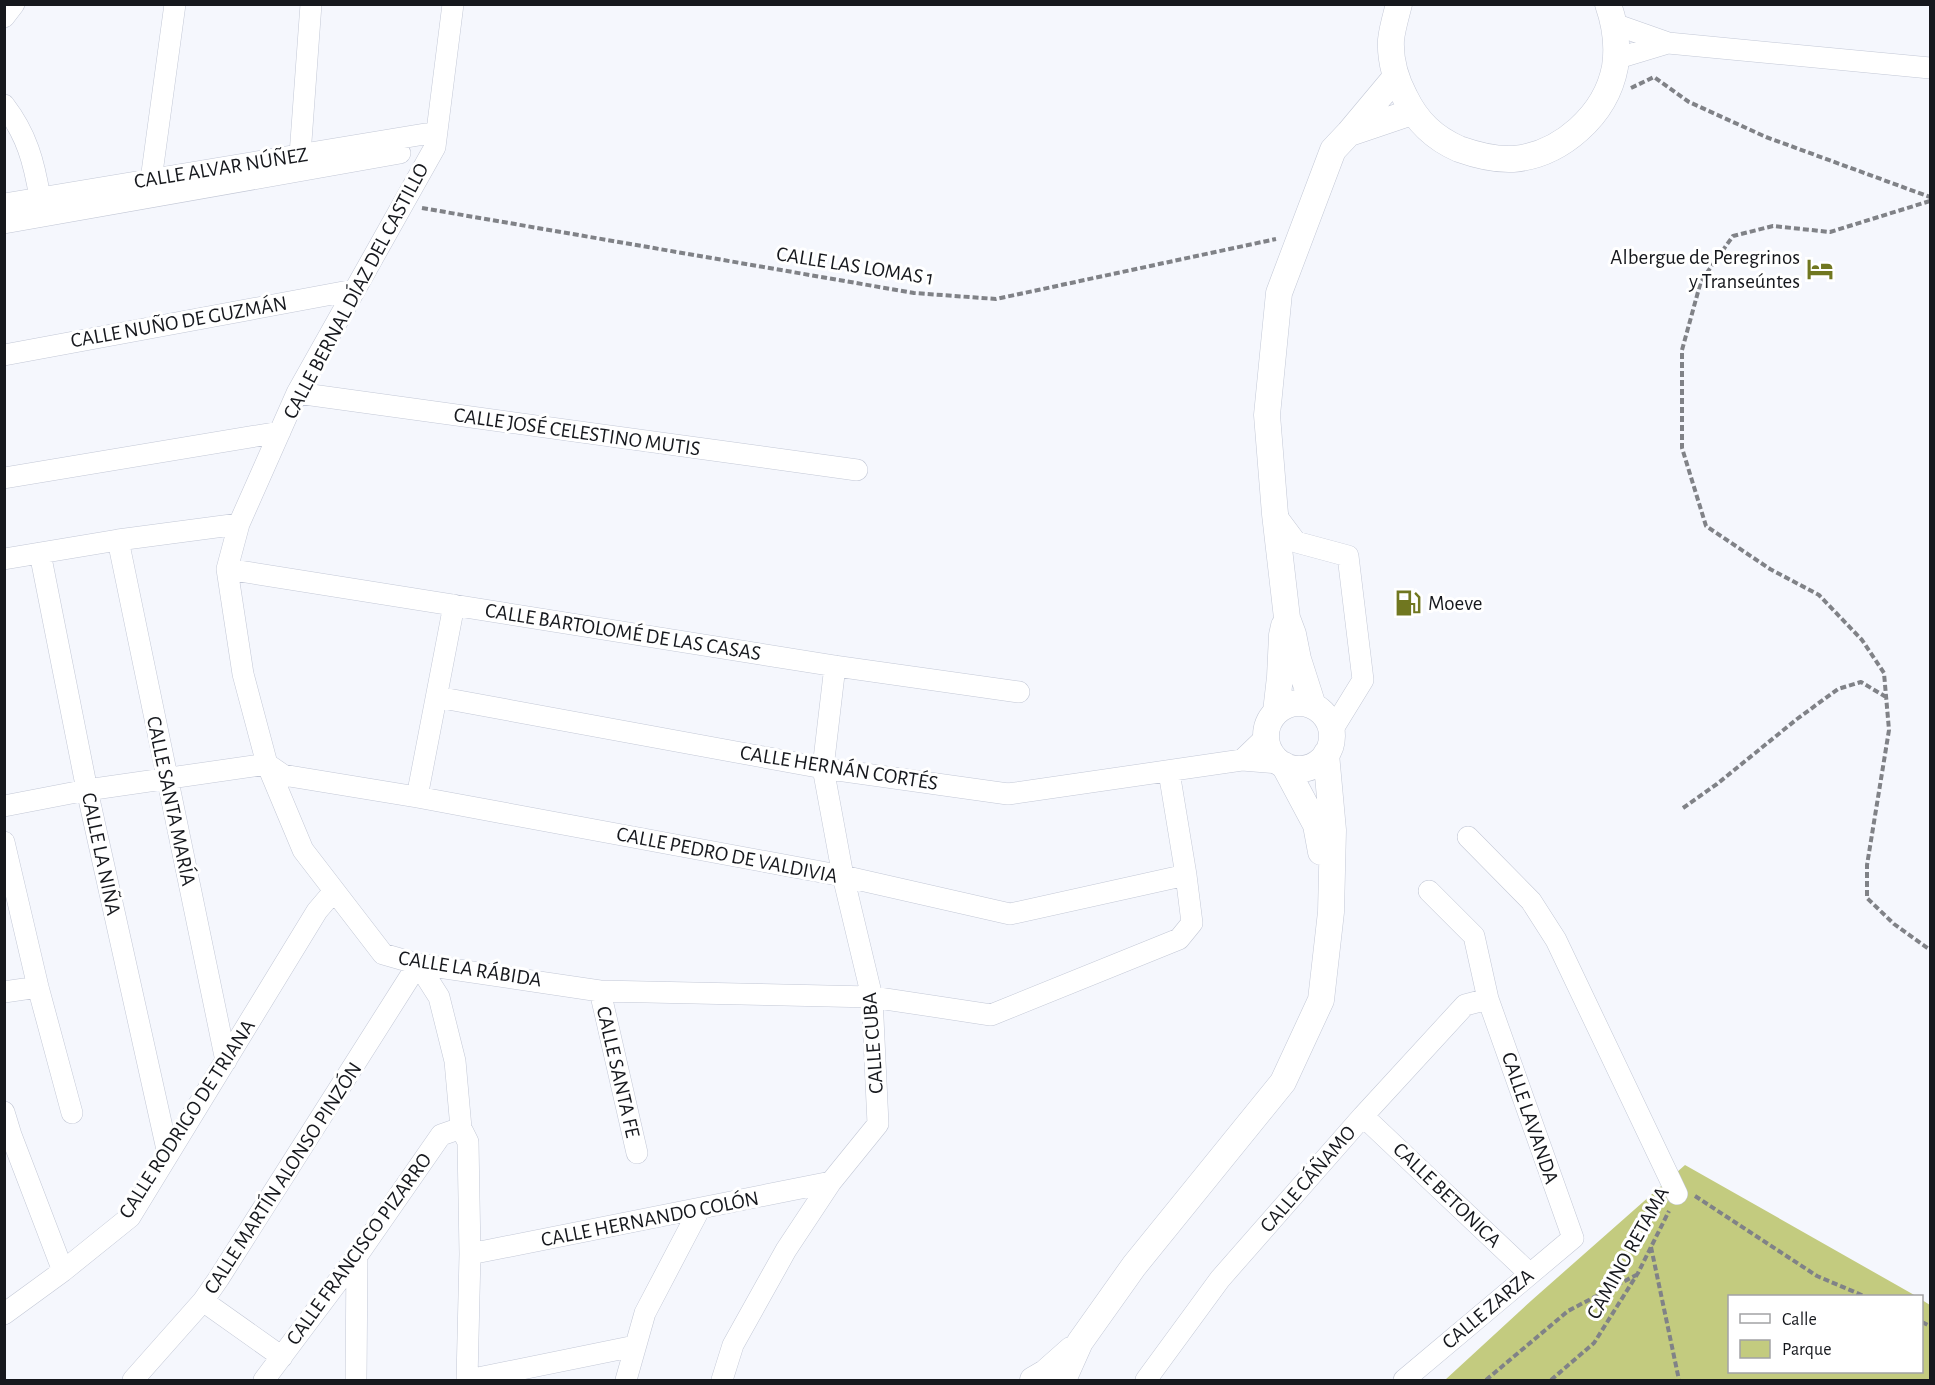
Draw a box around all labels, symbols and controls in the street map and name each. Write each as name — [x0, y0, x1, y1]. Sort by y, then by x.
street label: CALLE ALVAR NÚÑEZ — [132, 142, 309, 192]
street label: CALLE BERNAL DÍAZ DEL CASTILLO — [278, 159, 432, 422]
street label: CALLE LAS LOMAS 1 — [775, 243, 935, 289]
place label: Albergue de Peregrinos y Transeúntes — [1610, 247, 1800, 292]
hotel icon: Albergue de Peregrinos y Transeúntes — [1805, 254, 1835, 284]
street label: CALLE NUÑO DE GUZMÁN — [69, 291, 289, 351]
street label: CALLE JOSÉ CELESTINO MUTIS — [452, 402, 702, 460]
fuel station icon: Moeve — [1393, 588, 1423, 618]
place label: Moeve — [1428, 593, 1482, 614]
street label: CALLE BARTOLOMÉ DE LAS CASAS — [484, 598, 763, 664]
street label: CALLE SANTA MARÍA — [143, 714, 201, 888]
street label: CALLE HERNÁN CORTÉS — [739, 740, 940, 794]
street label: CALLE LA NIÑA — [78, 790, 126, 917]
street label: CALLE PEDRO DE VALDIVIA — [615, 823, 839, 887]
street label: CALLE LA RÁBIDA — [397, 945, 543, 991]
street label: CALLE CUBA — [859, 992, 887, 1094]
street label: CALLE SANTA FE — [593, 1004, 643, 1140]
street label: CALLE RODRIGO DE TRIANA — [115, 1016, 259, 1222]
street label: CALLE LAVANDA — [1498, 1049, 1562, 1187]
street label: CALLE MARTÍN ALONSO PINZÓN — [199, 1057, 366, 1298]
street label: CALLE CÁÑAMO — [1255, 1120, 1360, 1236]
street label: CALLE BETONICA — [1389, 1138, 1505, 1252]
street label: CALLE FRANCISCO PIZARRO — [283, 1149, 435, 1349]
street label: CAMINO RETAMA — [1583, 1183, 1673, 1323]
street label: CALLE HERNANDO COLÓN — [539, 1186, 761, 1250]
street label: CALLE ZARZA — [1438, 1265, 1538, 1353]
legend — [1728, 1295, 1923, 1373]
text: Calle — [1782, 1311, 1817, 1329]
text: Parque — [1782, 1341, 1831, 1359]

